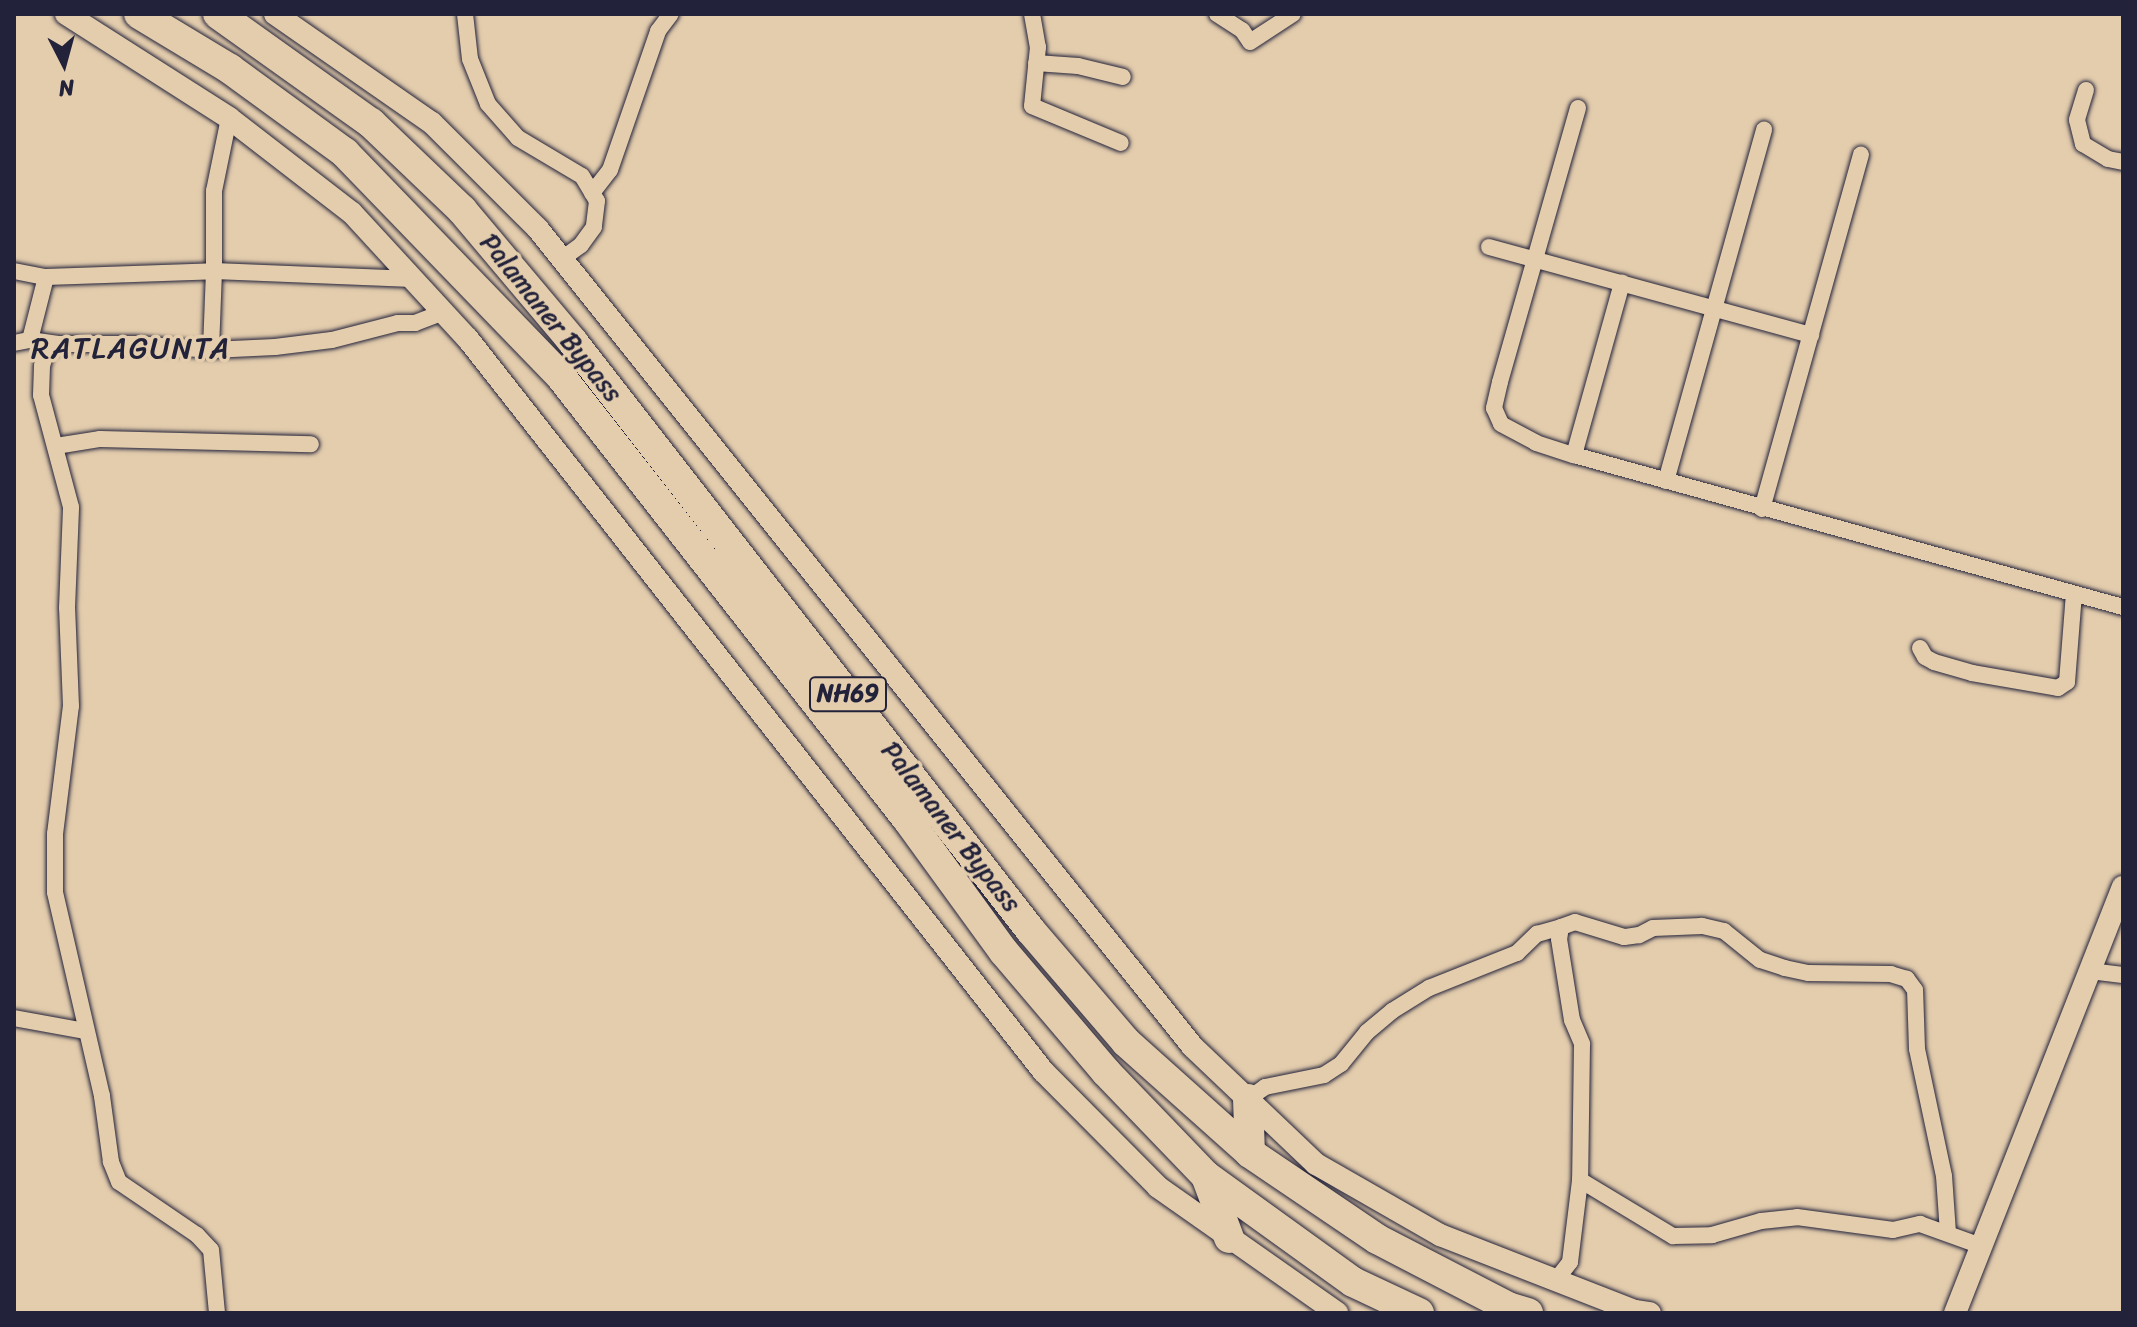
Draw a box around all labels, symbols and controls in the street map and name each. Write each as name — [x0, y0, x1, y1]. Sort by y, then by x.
north arrow — [24, 24, 104, 104]
text: N — [57, 68, 76, 109]
street label: Palamaner Bypass — [474, 228, 628, 408]
district label: RATLAGUNTA — [33, 330, 229, 366]
road number: NH69 — [808, 674, 888, 714]
street label: Palamaner Bypass — [875, 736, 1027, 918]

